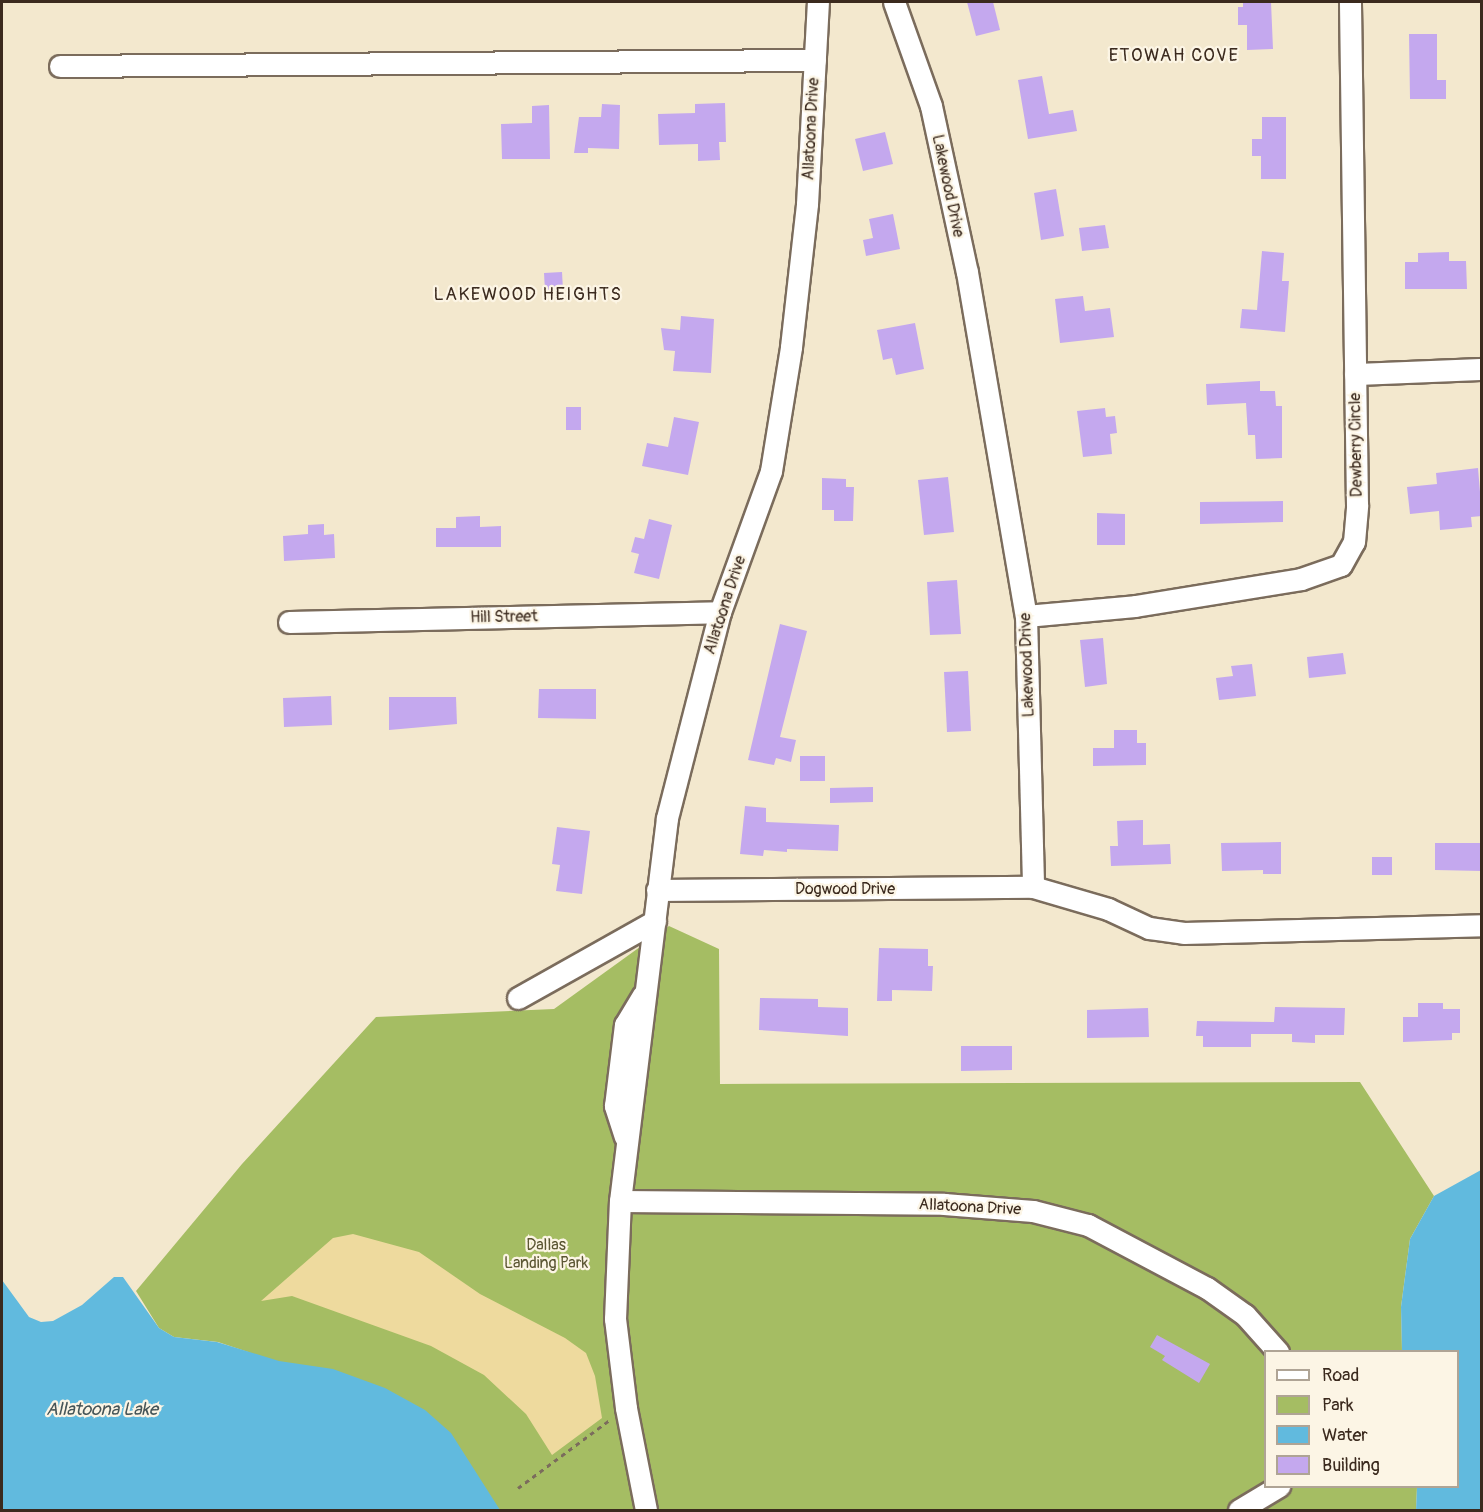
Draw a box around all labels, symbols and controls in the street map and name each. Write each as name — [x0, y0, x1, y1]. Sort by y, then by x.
district label: ETOWAH COVE — [1109, 45, 1239, 67]
street label: Allatoona Drive — [799, 77, 823, 181]
street label: Lakewood Drive — [928, 133, 968, 239]
district label: LAKEWOOD HEIGHTS — [434, 284, 622, 306]
street label: Dewberry Circle — [1345, 393, 1367, 497]
street label: Allatoona Drive — [700, 553, 750, 657]
street label: Hill Street — [470, 607, 538, 627]
street label: Lakewood Drive — [1016, 612, 1038, 718]
street label: Dogwood Drive — [795, 879, 895, 899]
street label: Allatoona Drive — [918, 1195, 1022, 1219]
park label: Dallas Landing Park — [504, 1235, 588, 1273]
legend — [1264, 1350, 1459, 1488]
text: Road — [1322, 1364, 1359, 1387]
text: Park — [1322, 1394, 1354, 1417]
water label: Allatoona Lake — [46, 1399, 158, 1421]
text: Water — [1322, 1424, 1368, 1447]
text: Building — [1322, 1454, 1380, 1477]

